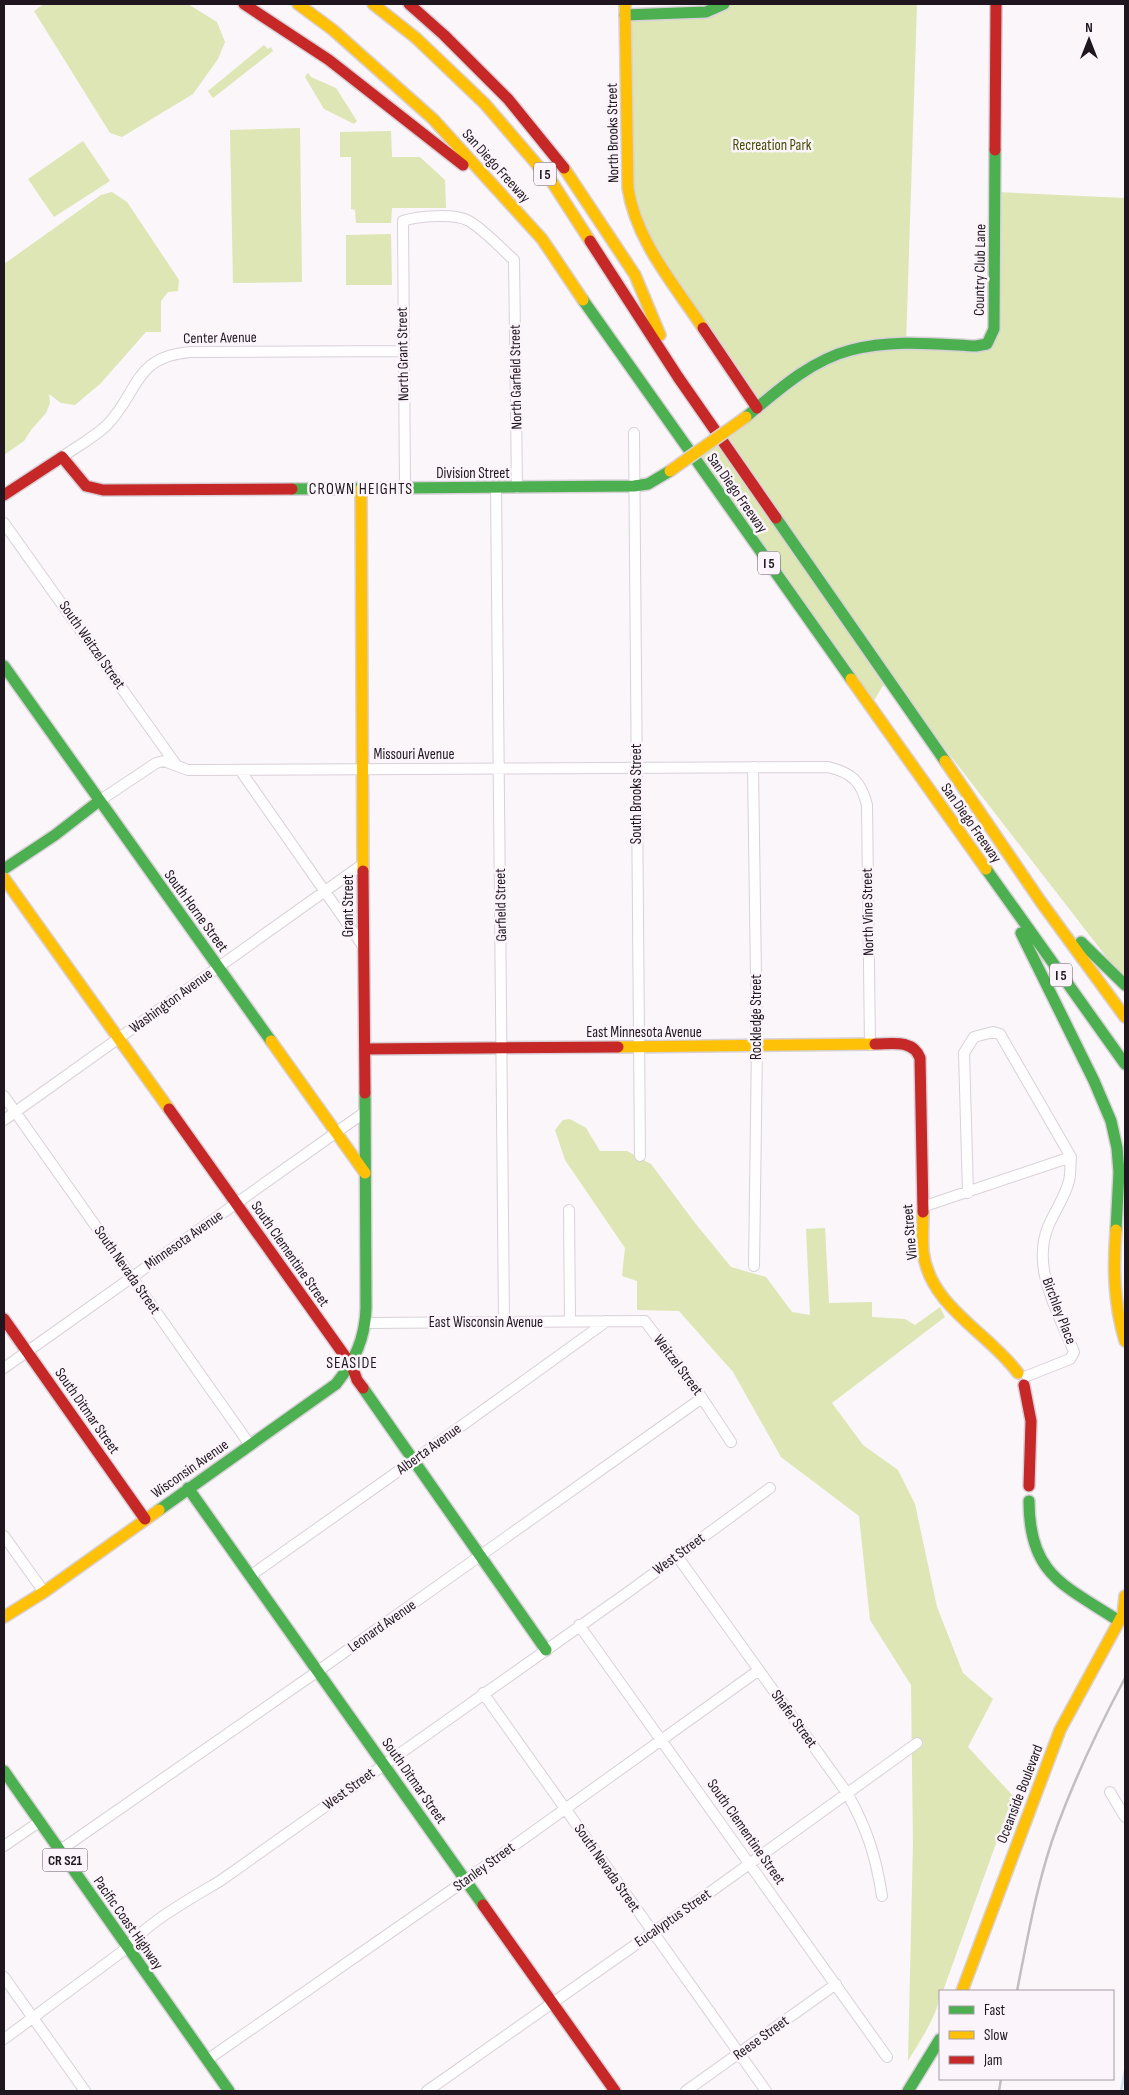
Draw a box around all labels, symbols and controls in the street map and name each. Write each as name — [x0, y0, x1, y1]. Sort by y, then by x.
north arrow — [1064, 15, 1114, 65]
text: N — [1085, 19, 1093, 36]
street label: North Brooks Street — [603, 82, 623, 183]
street label: San Diego Freeway — [458, 125, 534, 207]
park label: Recreation Park — [733, 136, 812, 155]
road number: I 5 — [534, 162, 556, 185]
street label: Country Club Lane — [970, 224, 990, 316]
street label: North Grant Street — [393, 306, 413, 401]
street label: North Garfield Street — [506, 324, 526, 430]
street label: Center Avenue — [183, 328, 257, 348]
street label: San Diego Freeway — [702, 449, 772, 537]
street label: Division Street — [436, 464, 510, 483]
district label: CROWN HEIGHTS — [309, 480, 413, 499]
road number: I 5 — [758, 552, 780, 574]
street label: South Weitzel Street — [55, 597, 130, 693]
street label: South Brooks Street — [627, 743, 646, 844]
street label: Missouri Avenue — [374, 745, 454, 764]
street label: San Diego Freeway — [936, 779, 1006, 867]
street label: South Horne Street — [160, 866, 232, 956]
street label: Garfield Street — [491, 868, 511, 942]
street label: North Vine Street — [858, 868, 878, 956]
street label: Grant Street — [339, 874, 358, 937]
street label: Washington Avenue — [126, 964, 216, 1038]
road number: I 5 — [1050, 964, 1072, 986]
street label: Rockledge Street — [747, 974, 766, 1060]
street label: East Minnesota Avenue — [586, 1023, 702, 1042]
street label: South Clementine Street — [247, 1198, 334, 1311]
street label: Vine Street — [898, 1203, 922, 1261]
street label: Minnesota Avenue — [141, 1206, 227, 1274]
street label: South Nevada Street — [90, 1222, 165, 1318]
street label: Birchley Place — [1038, 1275, 1080, 1347]
street label: East Wisconsin Avenue — [429, 1313, 543, 1332]
street label: Weitzel Street — [649, 1331, 707, 1399]
district label: SEASIDE — [326, 1354, 378, 1373]
street label: South Ditmar Street — [50, 1364, 124, 1458]
street label: Alberta Avenue — [392, 1419, 465, 1479]
street label: Wisconsin Avenue — [148, 1435, 232, 1503]
street label: West Street — [649, 1529, 709, 1579]
street label: Leonard Avenue — [344, 1595, 420, 1657]
street label: Shafer Street — [767, 1686, 822, 1752]
street label: South Ditmar Street — [377, 1734, 451, 1828]
street label: Oceanside Boulevard — [993, 1742, 1047, 1846]
street label: West Street — [319, 1764, 379, 1814]
street label: South Clementine Street — [703, 1776, 790, 1889]
street label: South Nevada Street — [570, 1820, 645, 1916]
street label: Stanley Street — [449, 1838, 519, 1896]
road number: CR S21 — [42, 1848, 88, 1872]
street label: Pacific Coast Highway — [89, 1873, 167, 1974]
street label: Eucalyptus Street — [631, 1884, 715, 1951]
legend — [939, 1990, 1114, 2080]
text: Fast — [984, 2001, 1006, 2020]
street label: Reese Street — [729, 2011, 793, 2065]
text: Slow — [984, 2026, 1008, 2045]
text: Jam — [983, 2051, 1002, 2070]

